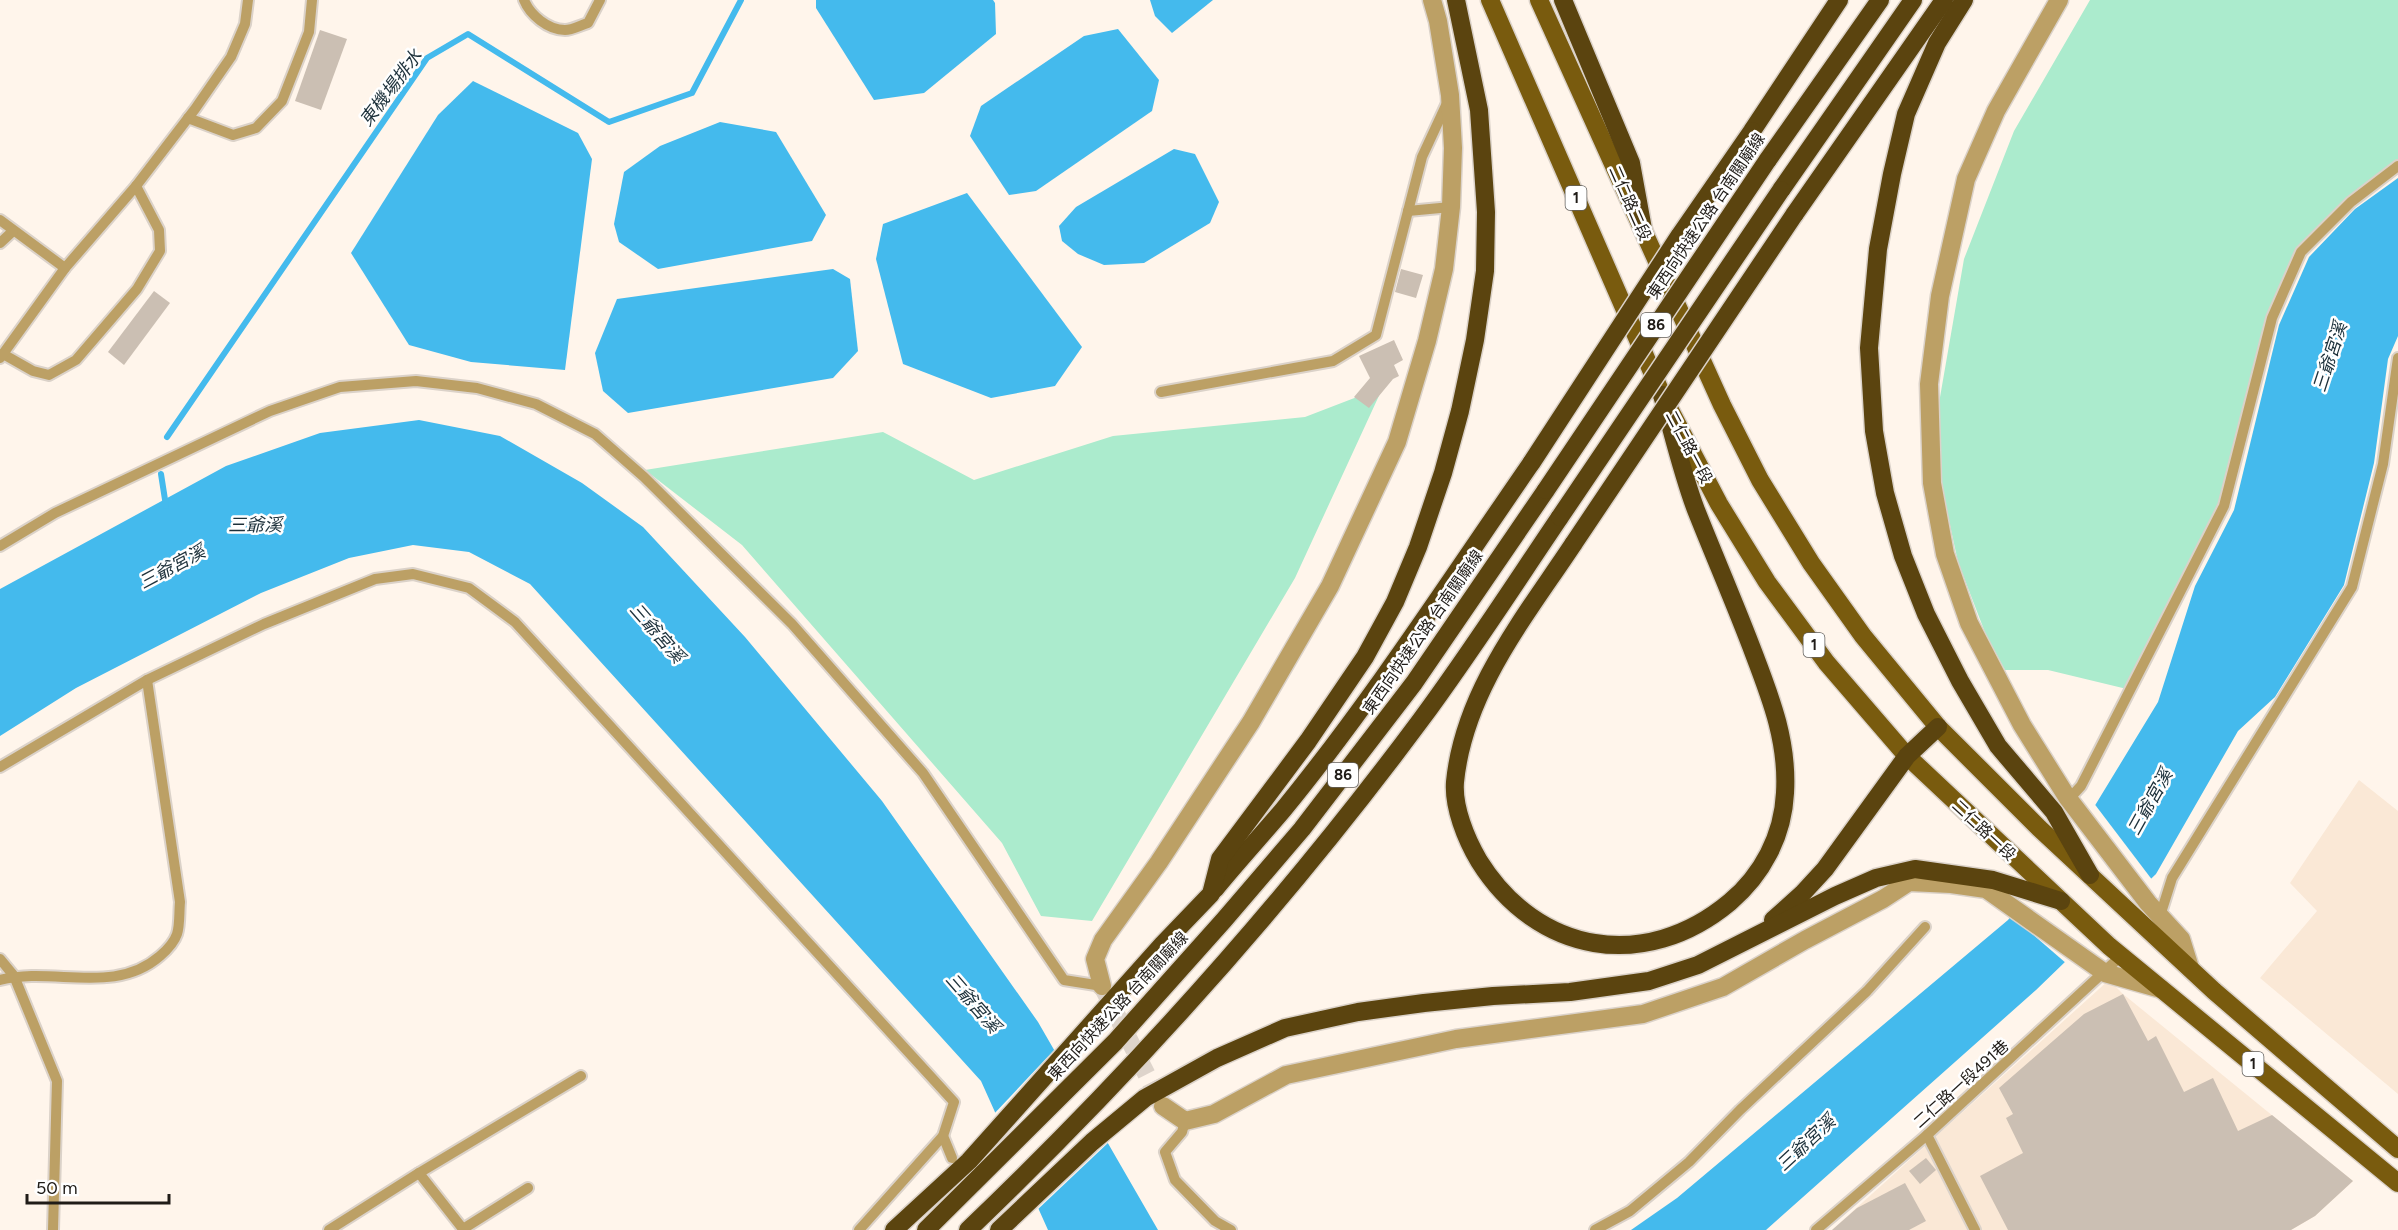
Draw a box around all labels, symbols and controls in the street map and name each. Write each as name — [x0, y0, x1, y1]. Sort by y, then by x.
water label: 東機場排水 — [355, 45, 427, 131]
street label: 東西向快速公路 台南關廟線 — [1643, 129, 1769, 303]
street label: 二仁路二段 — [1605, 163, 1655, 243]
road number: 1 — [1566, 186, 1586, 210]
road number: 86 — [1641, 313, 1671, 337]
water label: 三爺宮溪 — [2308, 317, 2353, 395]
street label: 二仁路一段 — [1662, 407, 1716, 487]
water label: 三爺溪 — [228, 514, 285, 536]
water label: 三爺宮溪 — [135, 539, 212, 594]
street label: 東西向快速公路 台南關廟線 — [1359, 546, 1487, 718]
water label: 三爺宮溪 — [625, 599, 691, 670]
road number: 1 — [1804, 633, 1824, 657]
road number: 86 — [1328, 763, 1358, 787]
water label: 三爺宮溪 — [2123, 763, 2179, 839]
street label: 二仁路一段 — [1948, 796, 2020, 864]
street label: 東西向快速公路 台南關廟線 — [1044, 928, 1192, 1084]
water label: 三爺宮溪 — [941, 969, 1007, 1040]
street label: 二仁路一段491巷 — [1909, 1036, 2013, 1132]
road number: 1 — [2242, 1052, 2264, 1076]
water label: 三爺宮溪 — [1772, 1108, 1842, 1176]
scale bar — [27, 1167, 170, 1205]
text: 50 m — [36, 1177, 78, 1199]

